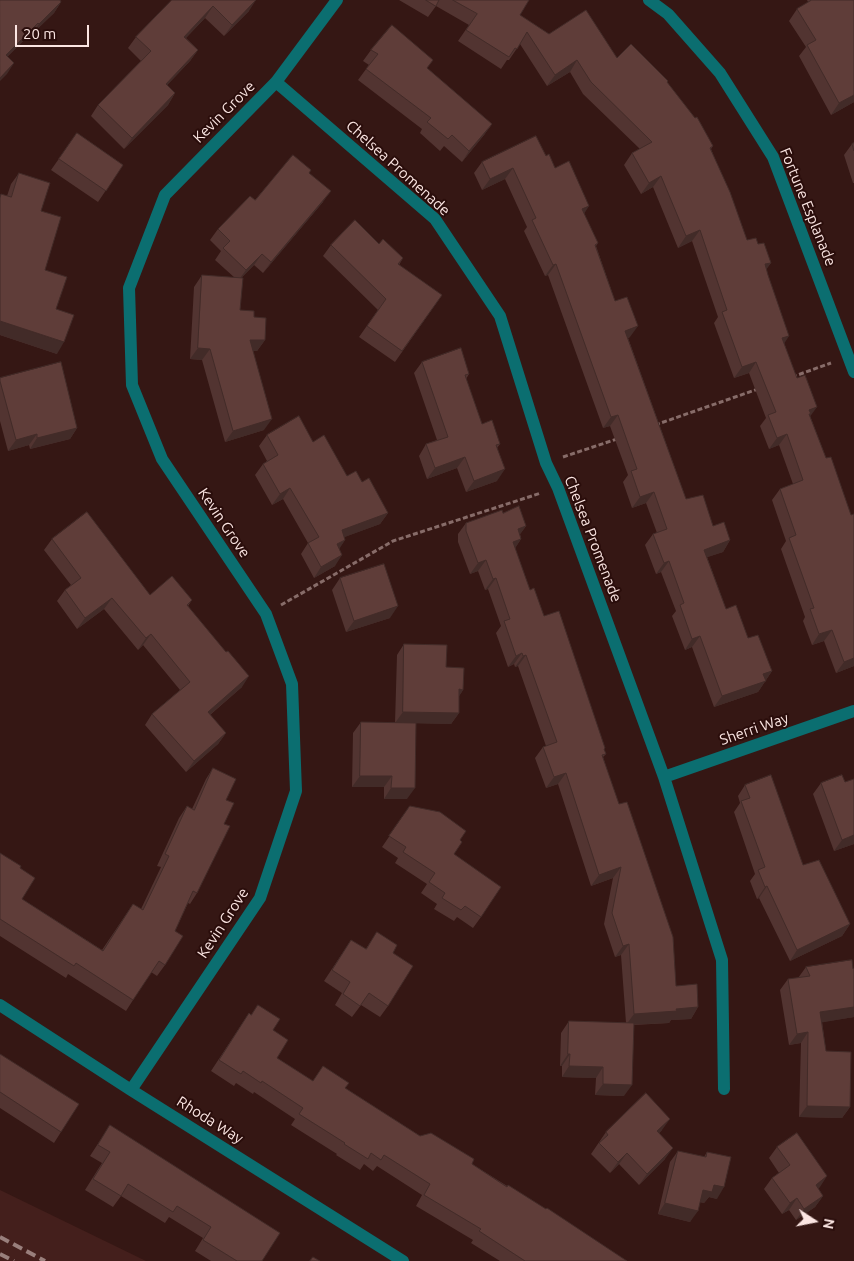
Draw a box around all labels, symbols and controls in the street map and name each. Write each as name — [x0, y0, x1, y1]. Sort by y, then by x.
scale bar — [18, 15, 91, 47]
text: 20 m — [23, 25, 56, 42]
street label: Kevin Grove — [189, 77, 259, 147]
street label: Chelsea Promenade — [342, 117, 454, 219]
street label: Fortune Esplanade — [776, 145, 840, 269]
street label: Chelsea Promenade — [561, 473, 625, 605]
street label: Kevin Grove — [194, 485, 254, 561]
street label: Sherri Way — [717, 709, 791, 749]
street label: Kevin Grove — [194, 885, 252, 961]
street label: Rhoda Way — [173, 1092, 247, 1148]
north arrow — [789, 1196, 839, 1246]
text: N — [820, 1217, 838, 1231]

